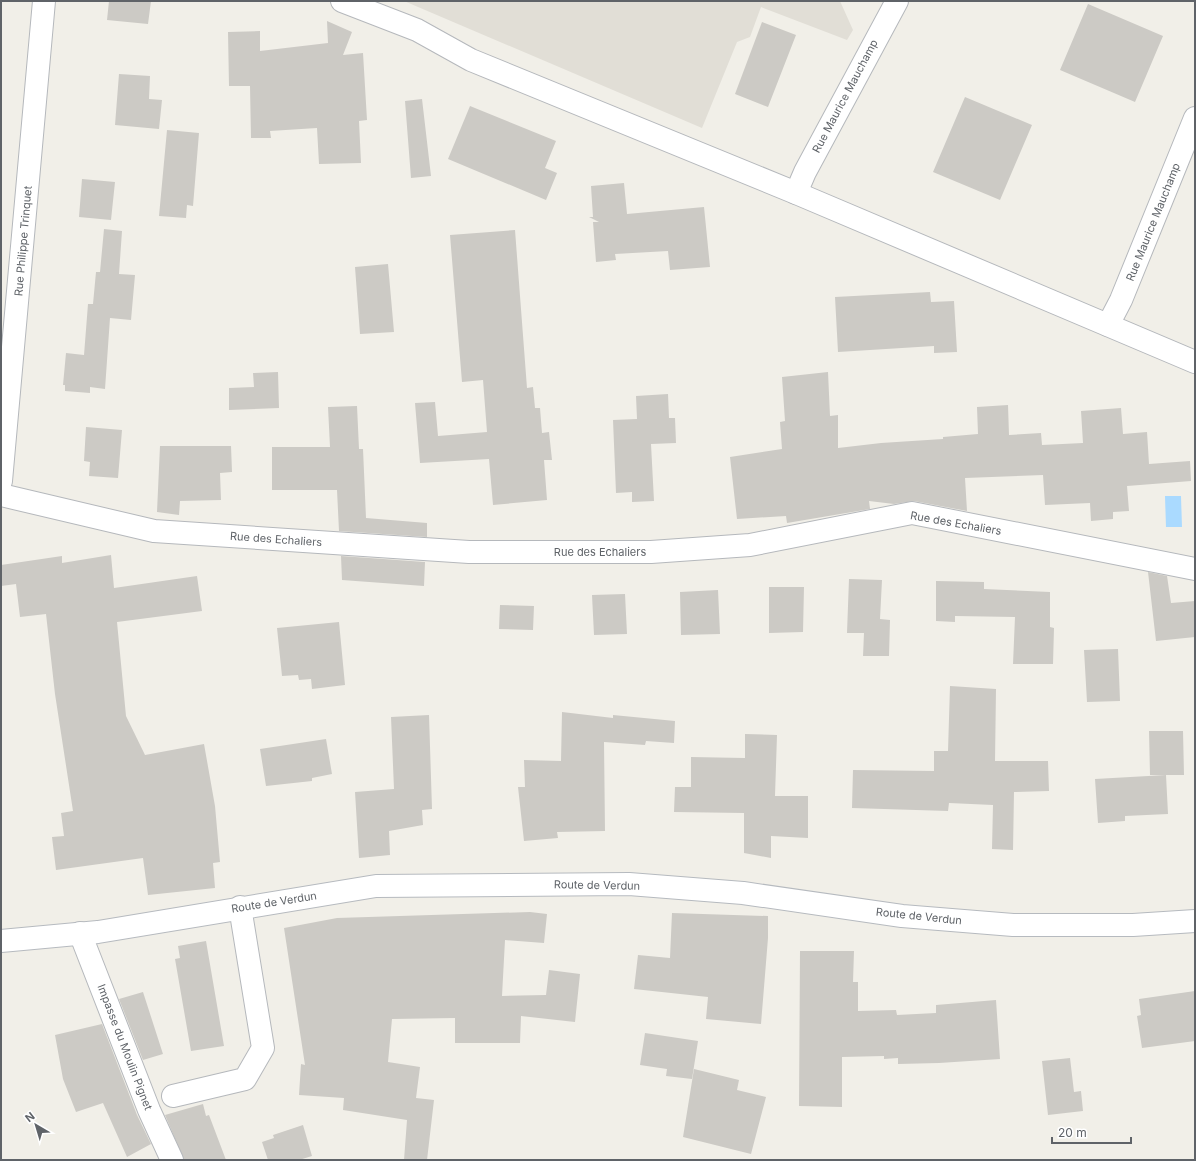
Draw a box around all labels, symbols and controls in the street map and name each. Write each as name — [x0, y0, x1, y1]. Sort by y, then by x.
street label: Rue Maurice Mauchamp — [809, 37, 881, 155]
street label: Rue Maurice Mauchamp — [1123, 161, 1183, 283]
street label: Rue Philippe Trinquet — [11, 185, 35, 297]
street label: Rue des Echaliers — [909, 508, 1003, 538]
street label: Rue des Echaliers — [229, 529, 323, 549]
street label: Rue des Echaliers — [554, 545, 646, 559]
street label: Route de Verdun — [554, 877, 640, 893]
street label: Route de Verdun — [230, 888, 318, 916]
street label: Route de Verdun — [875, 905, 963, 927]
street label: Impasse du Moulin Pignet — [94, 982, 156, 1112]
north arrow — [16, 1105, 56, 1145]
text: N — [22, 1109, 37, 1125]
scale bar — [1052, 1119, 1131, 1145]
text: 20 m — [1058, 1125, 1087, 1140]

